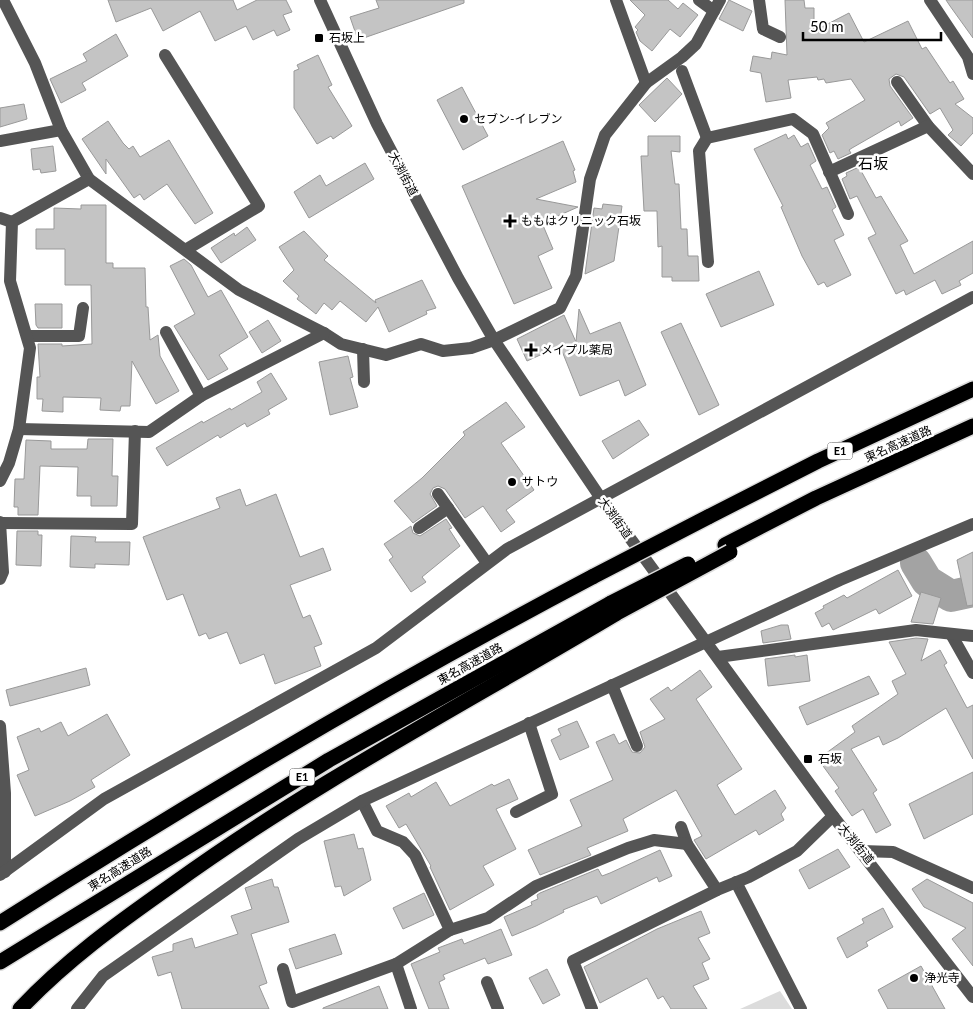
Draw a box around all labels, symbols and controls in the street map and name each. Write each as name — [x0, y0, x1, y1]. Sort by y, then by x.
scale bar — [803, 10, 940, 42]
text: 50 m — [810, 17, 844, 35]
place label: 石坂上 — [329, 30, 365, 45]
marker: 石坂上 — [313, 32, 325, 44]
place label: セブン-イレブン — [474, 111, 562, 126]
marker: セブン-イレブン — [458, 113, 470, 125]
street label: 大渕街道 — [386, 149, 421, 198]
district label: 石坂 — [858, 154, 888, 172]
place label: ももはクリニック石坂 — [521, 213, 641, 228]
marker: ももはクリニック石坂 — [503, 214, 517, 228]
place label: メイプル薬局 — [541, 342, 613, 357]
marker: メイプル薬局 — [525, 344, 537, 356]
street label: 東名高速道路 — [862, 422, 934, 465]
road number: E1 — [828, 442, 852, 460]
place label: サトウ — [522, 474, 558, 489]
marker: サトウ — [506, 476, 518, 488]
street label: 大渕街道 — [595, 494, 636, 542]
street label: 東名高速道路 — [435, 640, 505, 688]
place label: 石坂 — [818, 751, 842, 766]
marker: 石坂 — [802, 753, 814, 765]
road number: E1 — [290, 769, 314, 786]
street label: 大渕街道 — [835, 820, 877, 867]
street label: 東名高速道路 — [85, 843, 154, 894]
place label: 浄光寺 — [924, 970, 960, 985]
marker: 浄光寺 — [908, 972, 920, 984]

